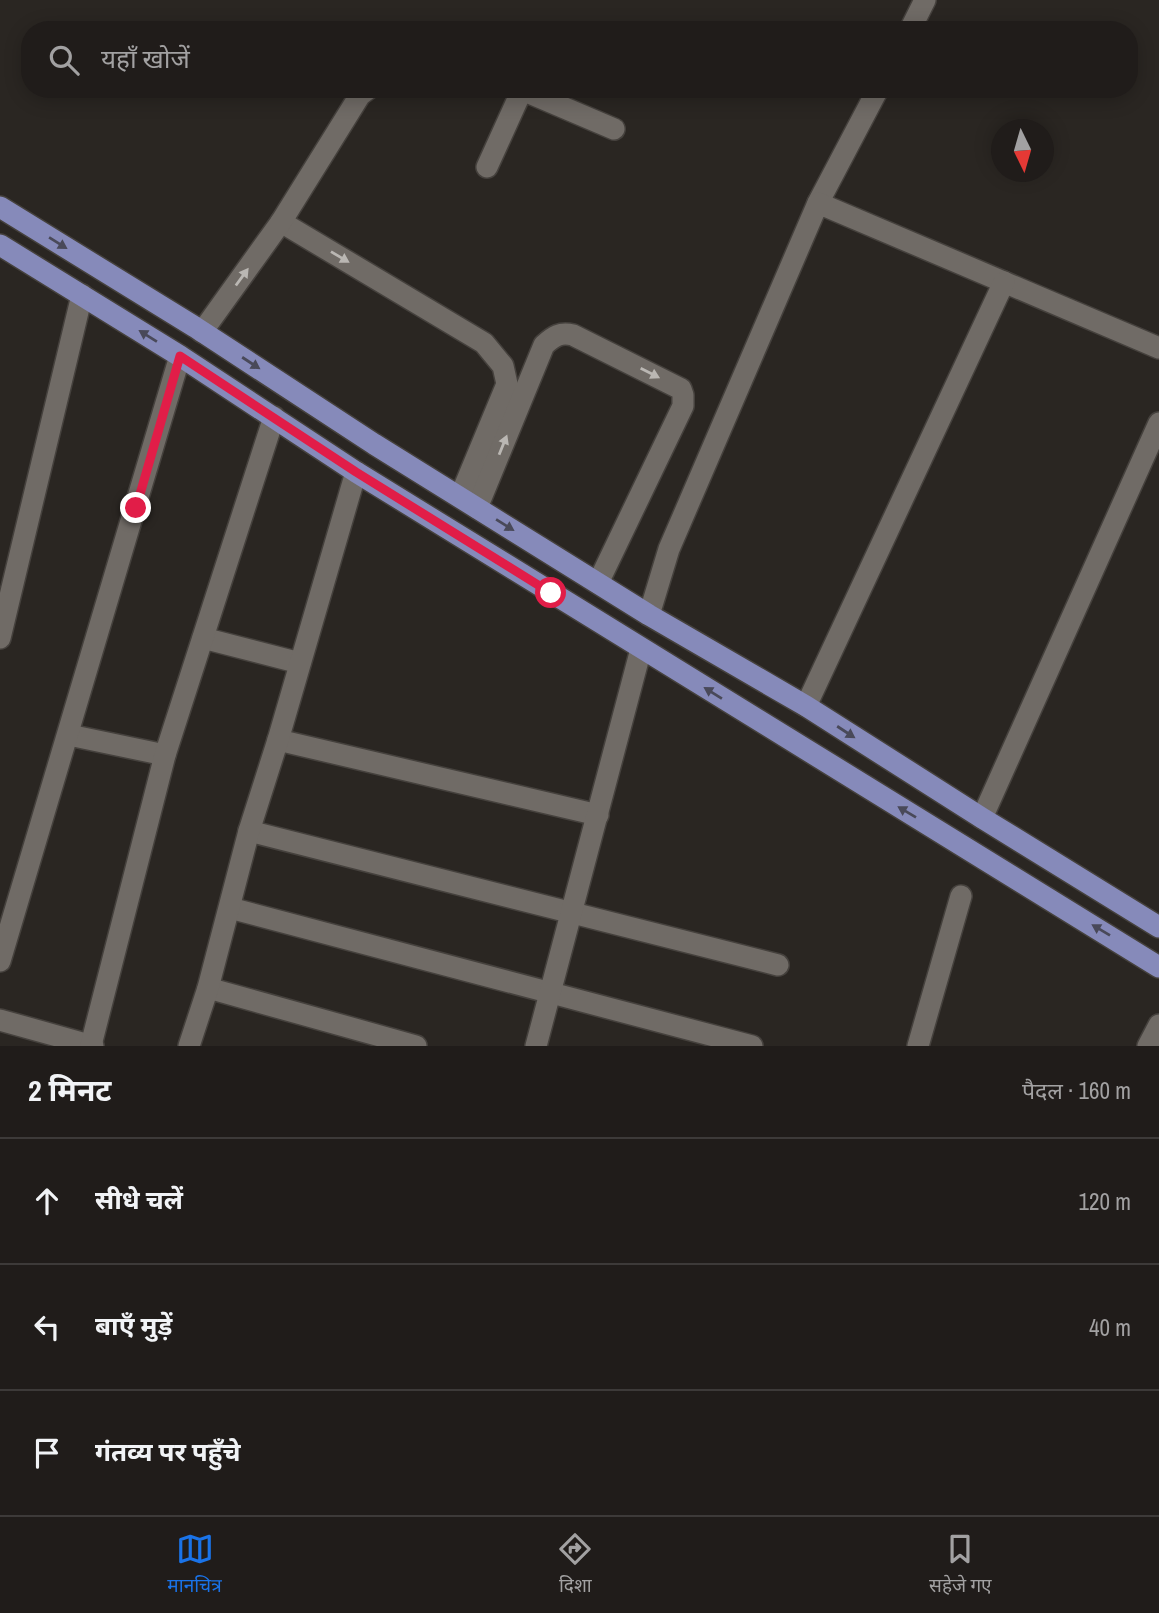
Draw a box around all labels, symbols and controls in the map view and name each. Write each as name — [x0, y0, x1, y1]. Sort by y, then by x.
search box — [21, 21, 1138, 98]
icon: search — [45, 41, 83, 79]
text: यहाँ खोजें — [101, 41, 190, 76]
north arrow — [991, 119, 1054, 182]
one-way arrow — [48, 237, 68, 250]
one-way arrow — [330, 251, 349, 263]
one-way arrow — [234, 268, 248, 286]
one-way arrow — [138, 329, 158, 342]
one-way arrow — [241, 357, 261, 370]
one-way arrow — [640, 368, 660, 379]
one-way arrow — [498, 434, 509, 455]
route end — [120, 492, 151, 523]
one-way arrow — [495, 519, 514, 532]
route start — [535, 577, 566, 608]
one-way arrow — [703, 687, 723, 700]
one-way arrow — [836, 725, 856, 738]
one-way arrow — [897, 805, 917, 818]
one-way arrow — [1092, 924, 1111, 937]
text: 2 मिनट — [28, 1070, 112, 1110]
text: पैदल · 160 m — [1022, 1075, 1131, 1106]
icon: ahead — [28, 1182, 66, 1220]
text: सीधे चलें — [95, 1182, 183, 1217]
text: 120 m — [1079, 1186, 1131, 1217]
icon: left — [28, 1308, 66, 1346]
text: बाएँ मुड़ें — [95, 1308, 172, 1343]
text: 40 m — [1089, 1312, 1131, 1343]
icon: arrive — [28, 1434, 66, 1472]
text: गंतव्य पर पहुँचे — [95, 1434, 241, 1469]
tab: मानचित्र — [167, 1530, 222, 1600]
tab: दिशा — [556, 1530, 594, 1600]
tab: सहेजे गए — [929, 1530, 992, 1600]

